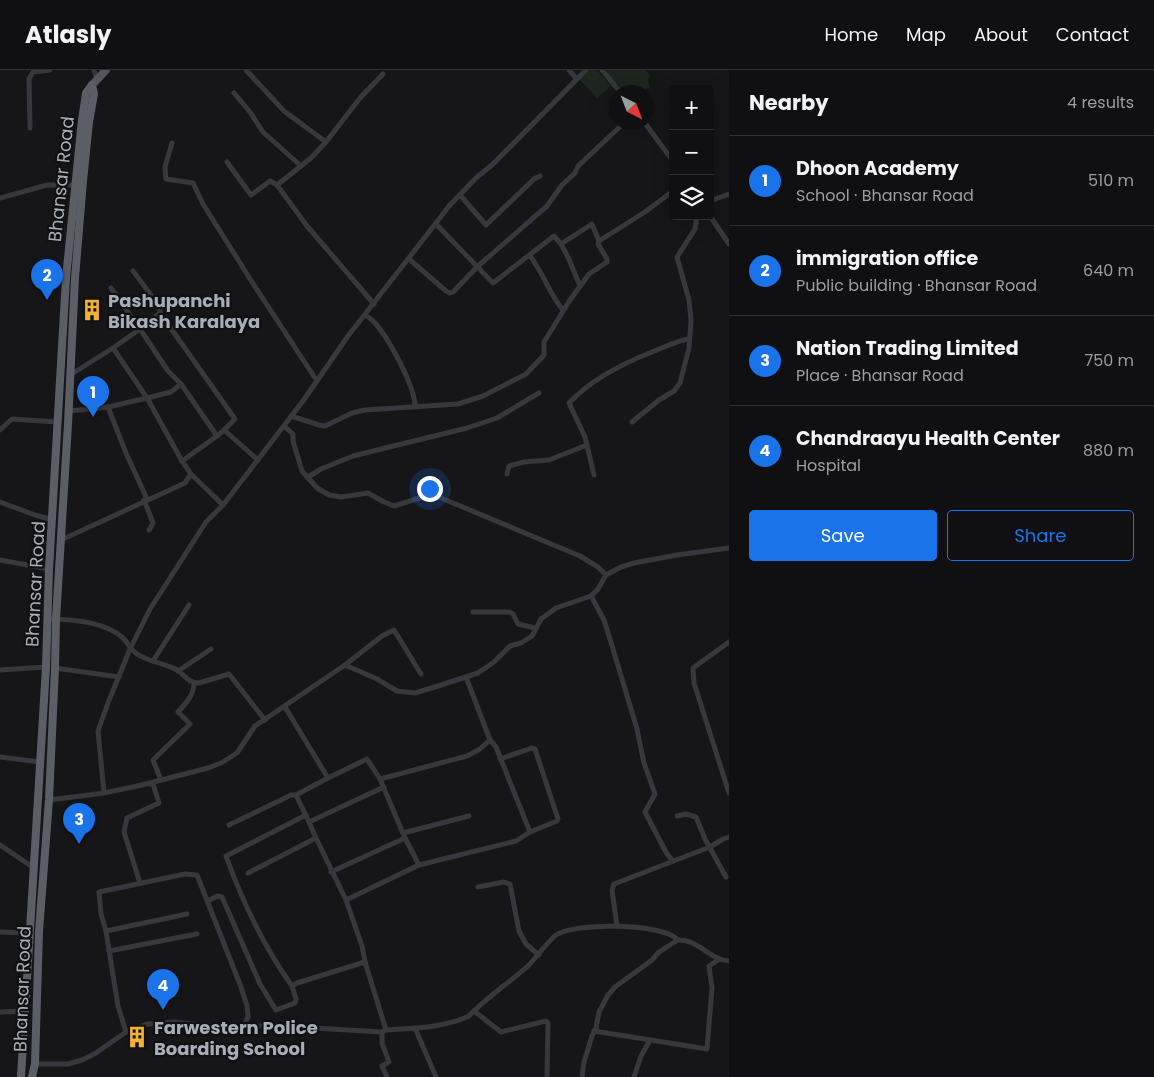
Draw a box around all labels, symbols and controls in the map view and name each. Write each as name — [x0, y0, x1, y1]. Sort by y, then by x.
text: Atlasly — [25, 18, 111, 51]
text: Home — [824, 22, 878, 47]
text: Map — [906, 22, 946, 47]
text: About — [974, 22, 1028, 47]
text: Contact — [1056, 22, 1129, 47]
north arrow — [609, 85, 654, 130]
map controls — [669, 85, 714, 220]
button: + — [669, 85, 714, 130]
text: Nearby — [749, 88, 829, 117]
text: 4 results — [1067, 91, 1134, 114]
street label: Bhansar Road — [42, 115, 80, 243]
button: − — [669, 130, 714, 175]
text: Dhoon Academy — [796, 155, 959, 182]
text: 1 — [762, 169, 768, 192]
text: 510 m — [1088, 169, 1134, 192]
button: layers — [669, 175, 714, 220]
text: School · Bhansar Road — [796, 184, 974, 207]
text: immigration office — [796, 245, 978, 272]
pin: 2 — [31, 259, 63, 300]
text: 2 — [760, 259, 770, 282]
text: 640 m — [1083, 259, 1134, 282]
text: Public building · Bhansar Road — [796, 274, 1037, 297]
place label: Pashupanchi Bikash Karalaya — [108, 288, 260, 334]
building icon: Pashupanchi Bikash Karalaya — [79, 297, 105, 323]
text: Nation Trading Limited — [796, 335, 1019, 362]
text: 3 — [760, 349, 770, 372]
text: 750 m — [1084, 349, 1134, 372]
text: Place · Bhansar Road — [796, 364, 964, 387]
pin: 1 — [77, 376, 109, 417]
text: Chandraayu Health Center — [796, 425, 1060, 452]
text: 4 — [760, 439, 770, 462]
text: 880 m — [1083, 439, 1134, 462]
text: Hospital — [796, 454, 861, 477]
your location — [417, 476, 443, 502]
button: Save — [749, 510, 937, 561]
button: Share — [947, 510, 1134, 561]
street label: Bhansar Road — [19, 520, 51, 648]
pin: 3 — [63, 803, 95, 844]
street label: Bhansar Road — [7, 926, 37, 1052]
pin: 4 — [147, 969, 179, 1010]
place label: Farwestern Police Boarding School — [154, 1015, 318, 1061]
building icon: Farwestern Police Boarding School — [124, 1024, 150, 1050]

